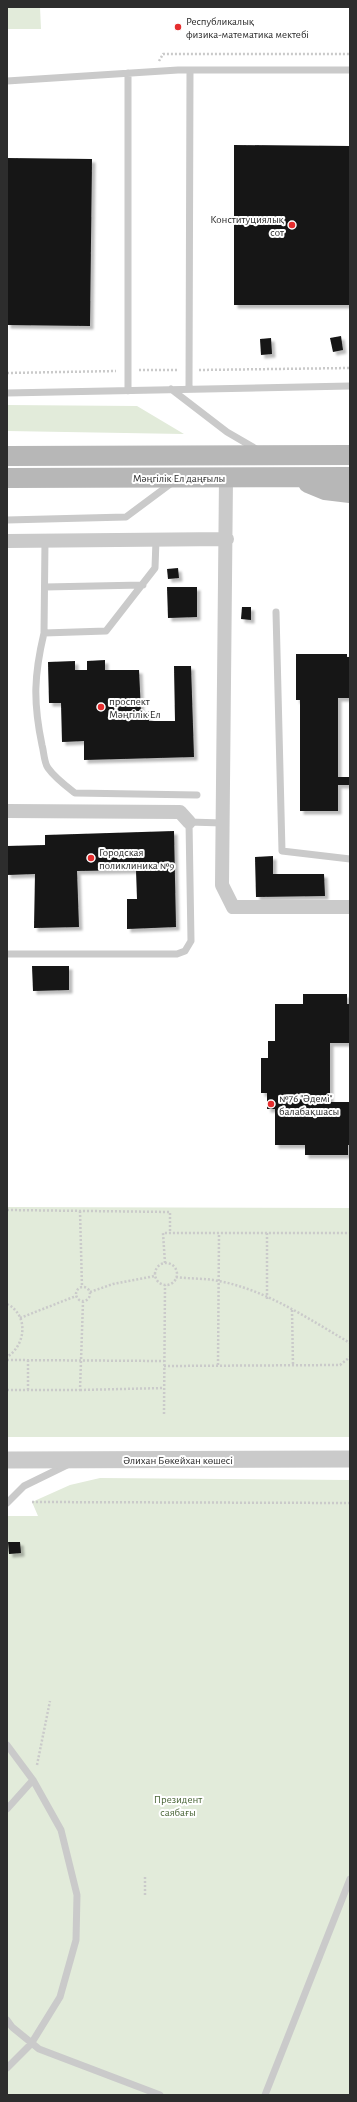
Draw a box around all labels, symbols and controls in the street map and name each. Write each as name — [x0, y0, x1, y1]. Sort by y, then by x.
place label: Республикалық физика-математика мектебі — [186, 16, 309, 40]
marker: Республикалық физика-математика мектебі — [173, 22, 183, 32]
place label: Конституциялық сот — [210, 214, 285, 238]
marker: Конституциялық сот — [287, 220, 297, 230]
street label: Мәңгілік Ел даңғылы — [133, 473, 225, 484]
place label: проспект Мәңгілік Ел — [109, 696, 161, 720]
marker: проспект Мәңгілік Ел — [96, 702, 106, 712]
place label: Городская поликлиника №9 — [99, 847, 174, 871]
marker: Городская поликлиника №9 — [86, 853, 96, 863]
place label: №76 "Әдемі" балабақшасы — [279, 1093, 339, 1117]
marker: №76 "Әдемі" балабақшасы — [266, 1099, 276, 1109]
street label: Әлихан Бөкейхан көшесі — [123, 1455, 233, 1466]
park label: Президент саябағы — [154, 1794, 202, 1818]

